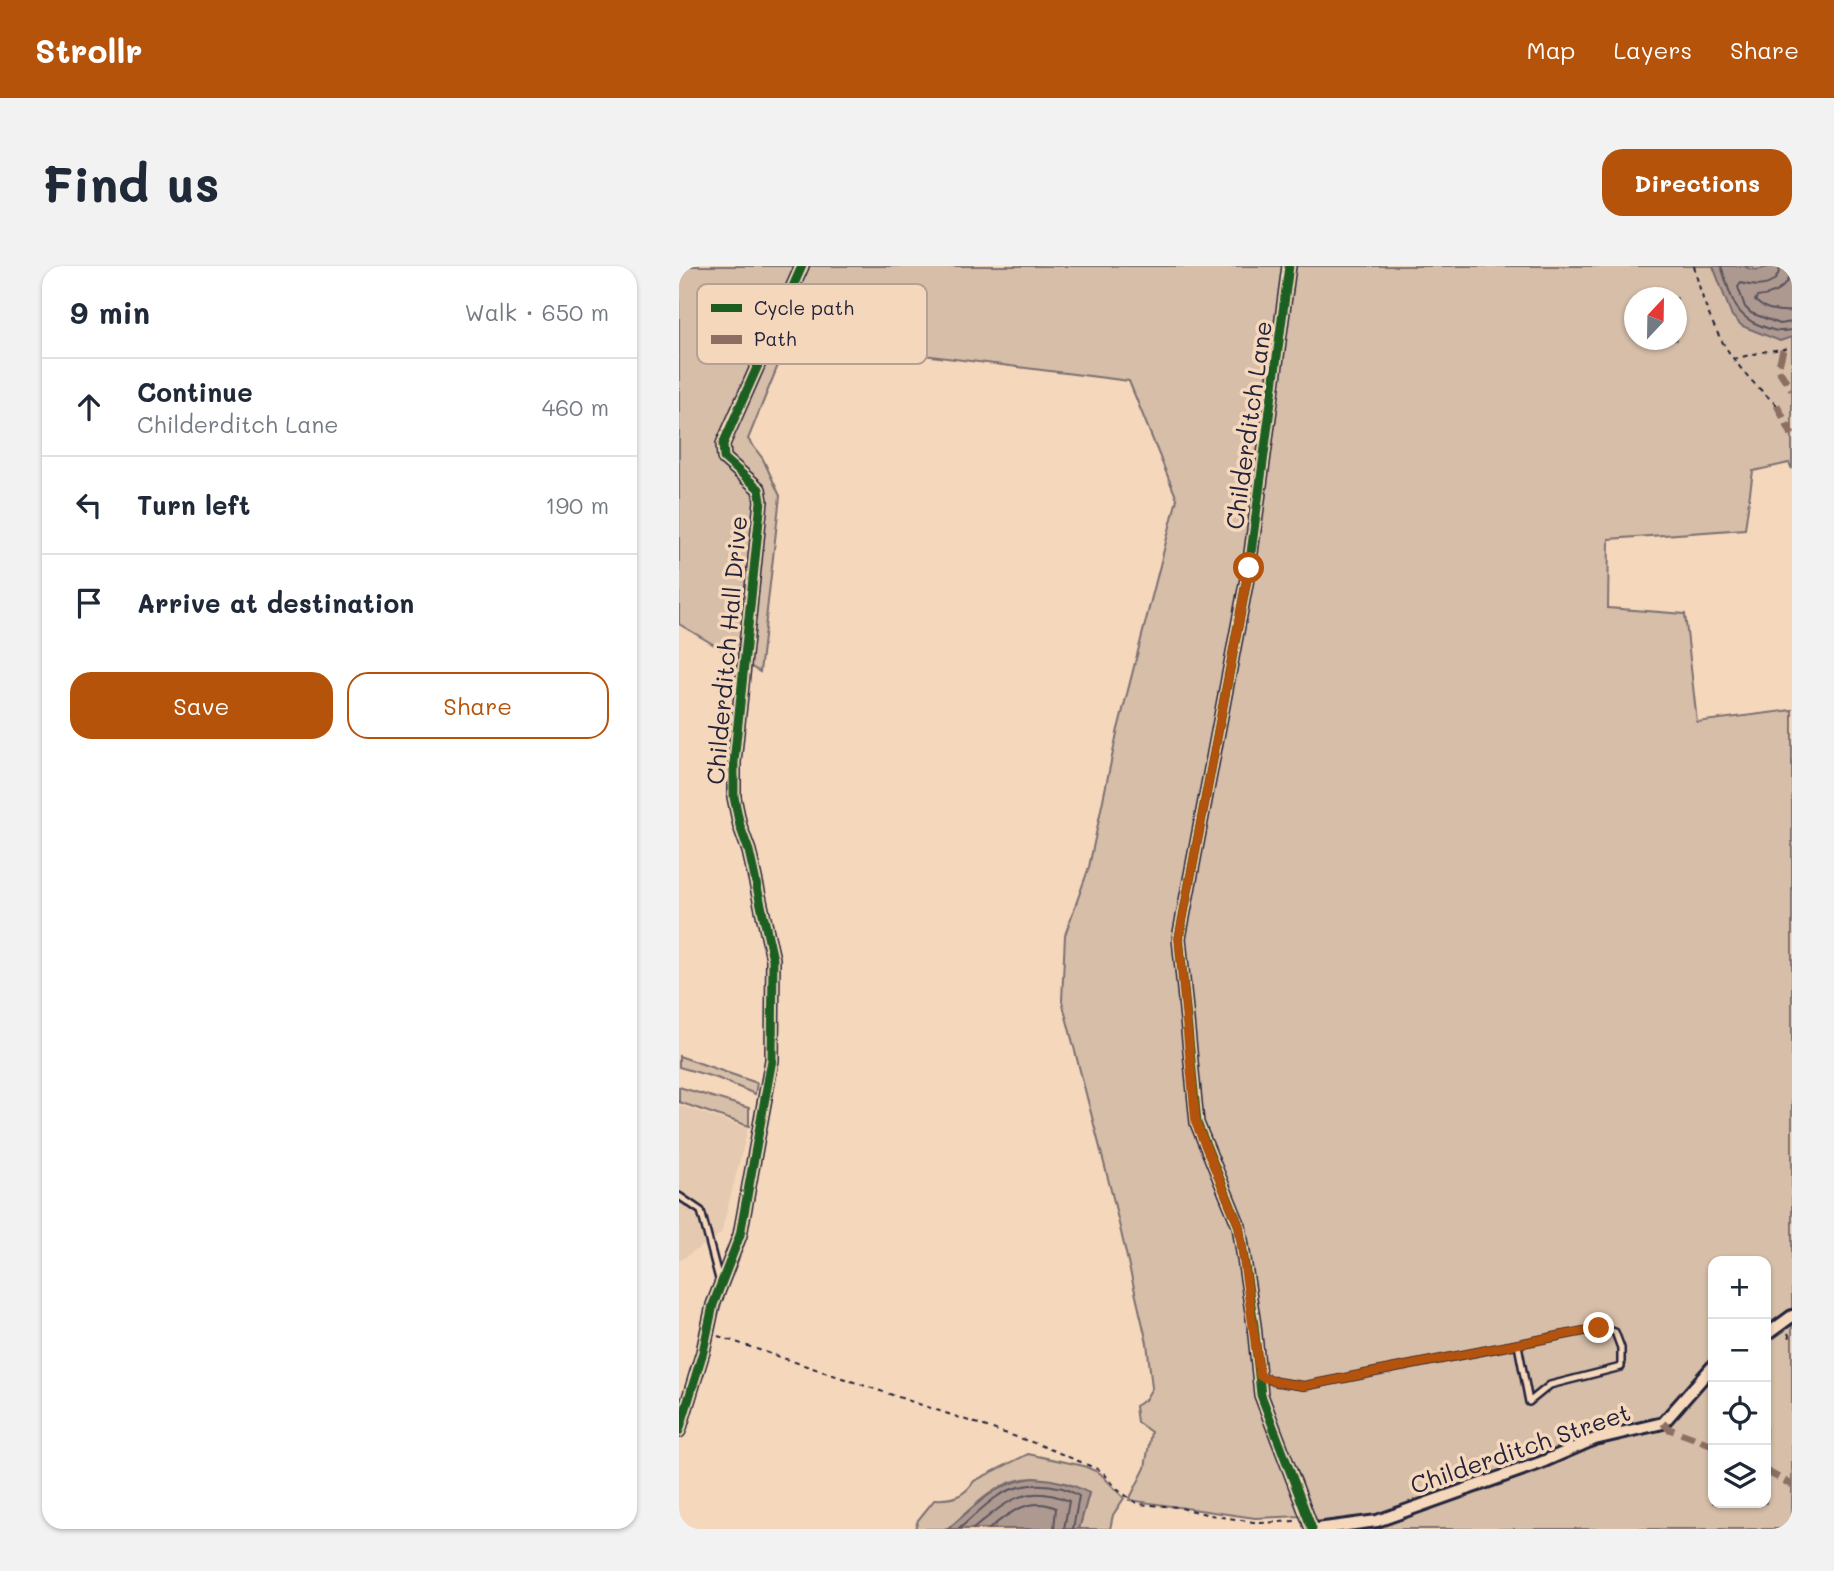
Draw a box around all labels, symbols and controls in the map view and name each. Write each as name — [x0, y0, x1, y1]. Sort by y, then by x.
text: Strollr — [35, 28, 143, 71]
text: Map — [1527, 34, 1575, 65]
text: Layers — [1613, 34, 1692, 65]
text: Share — [1730, 34, 1799, 65]
button: Directions — [1602, 149, 1792, 216]
text: Find us — [42, 151, 220, 214]
legend — [697, 284, 927, 364]
north arrow — [1624, 287, 1687, 350]
text: 9 min — [70, 292, 150, 332]
text: Cycle path — [754, 295, 854, 320]
text: Walk · 650 m — [465, 297, 609, 327]
street label: Childerditch Lane — [1218, 319, 1278, 531]
text: Path — [754, 326, 797, 351]
text: Continue — [137, 375, 253, 409]
icon: ahead — [70, 388, 108, 426]
text: 460 m — [542, 392, 609, 422]
text: Childerditch Lane — [137, 409, 339, 439]
icon: left — [70, 486, 108, 524]
text: Turn left — [137, 488, 250, 522]
text: 190 m — [545, 490, 609, 520]
street label: Childerditch Hall Drive — [699, 514, 753, 786]
route start — [1233, 552, 1264, 583]
icon: arrive — [70, 584, 108, 622]
text: Arrive at destination — [137, 586, 414, 620]
button: Save — [70, 672, 333, 739]
button: Share — [347, 672, 609, 739]
map controls — [1708, 1256, 1771, 1508]
button: + — [1708, 1256, 1771, 1319]
route end — [1583, 1312, 1614, 1343]
button: − — [1708, 1319, 1771, 1382]
button: locate — [1708, 1382, 1771, 1445]
street label: Childerditch Street — [1406, 1396, 1634, 1500]
button: layers — [1708, 1445, 1771, 1508]

